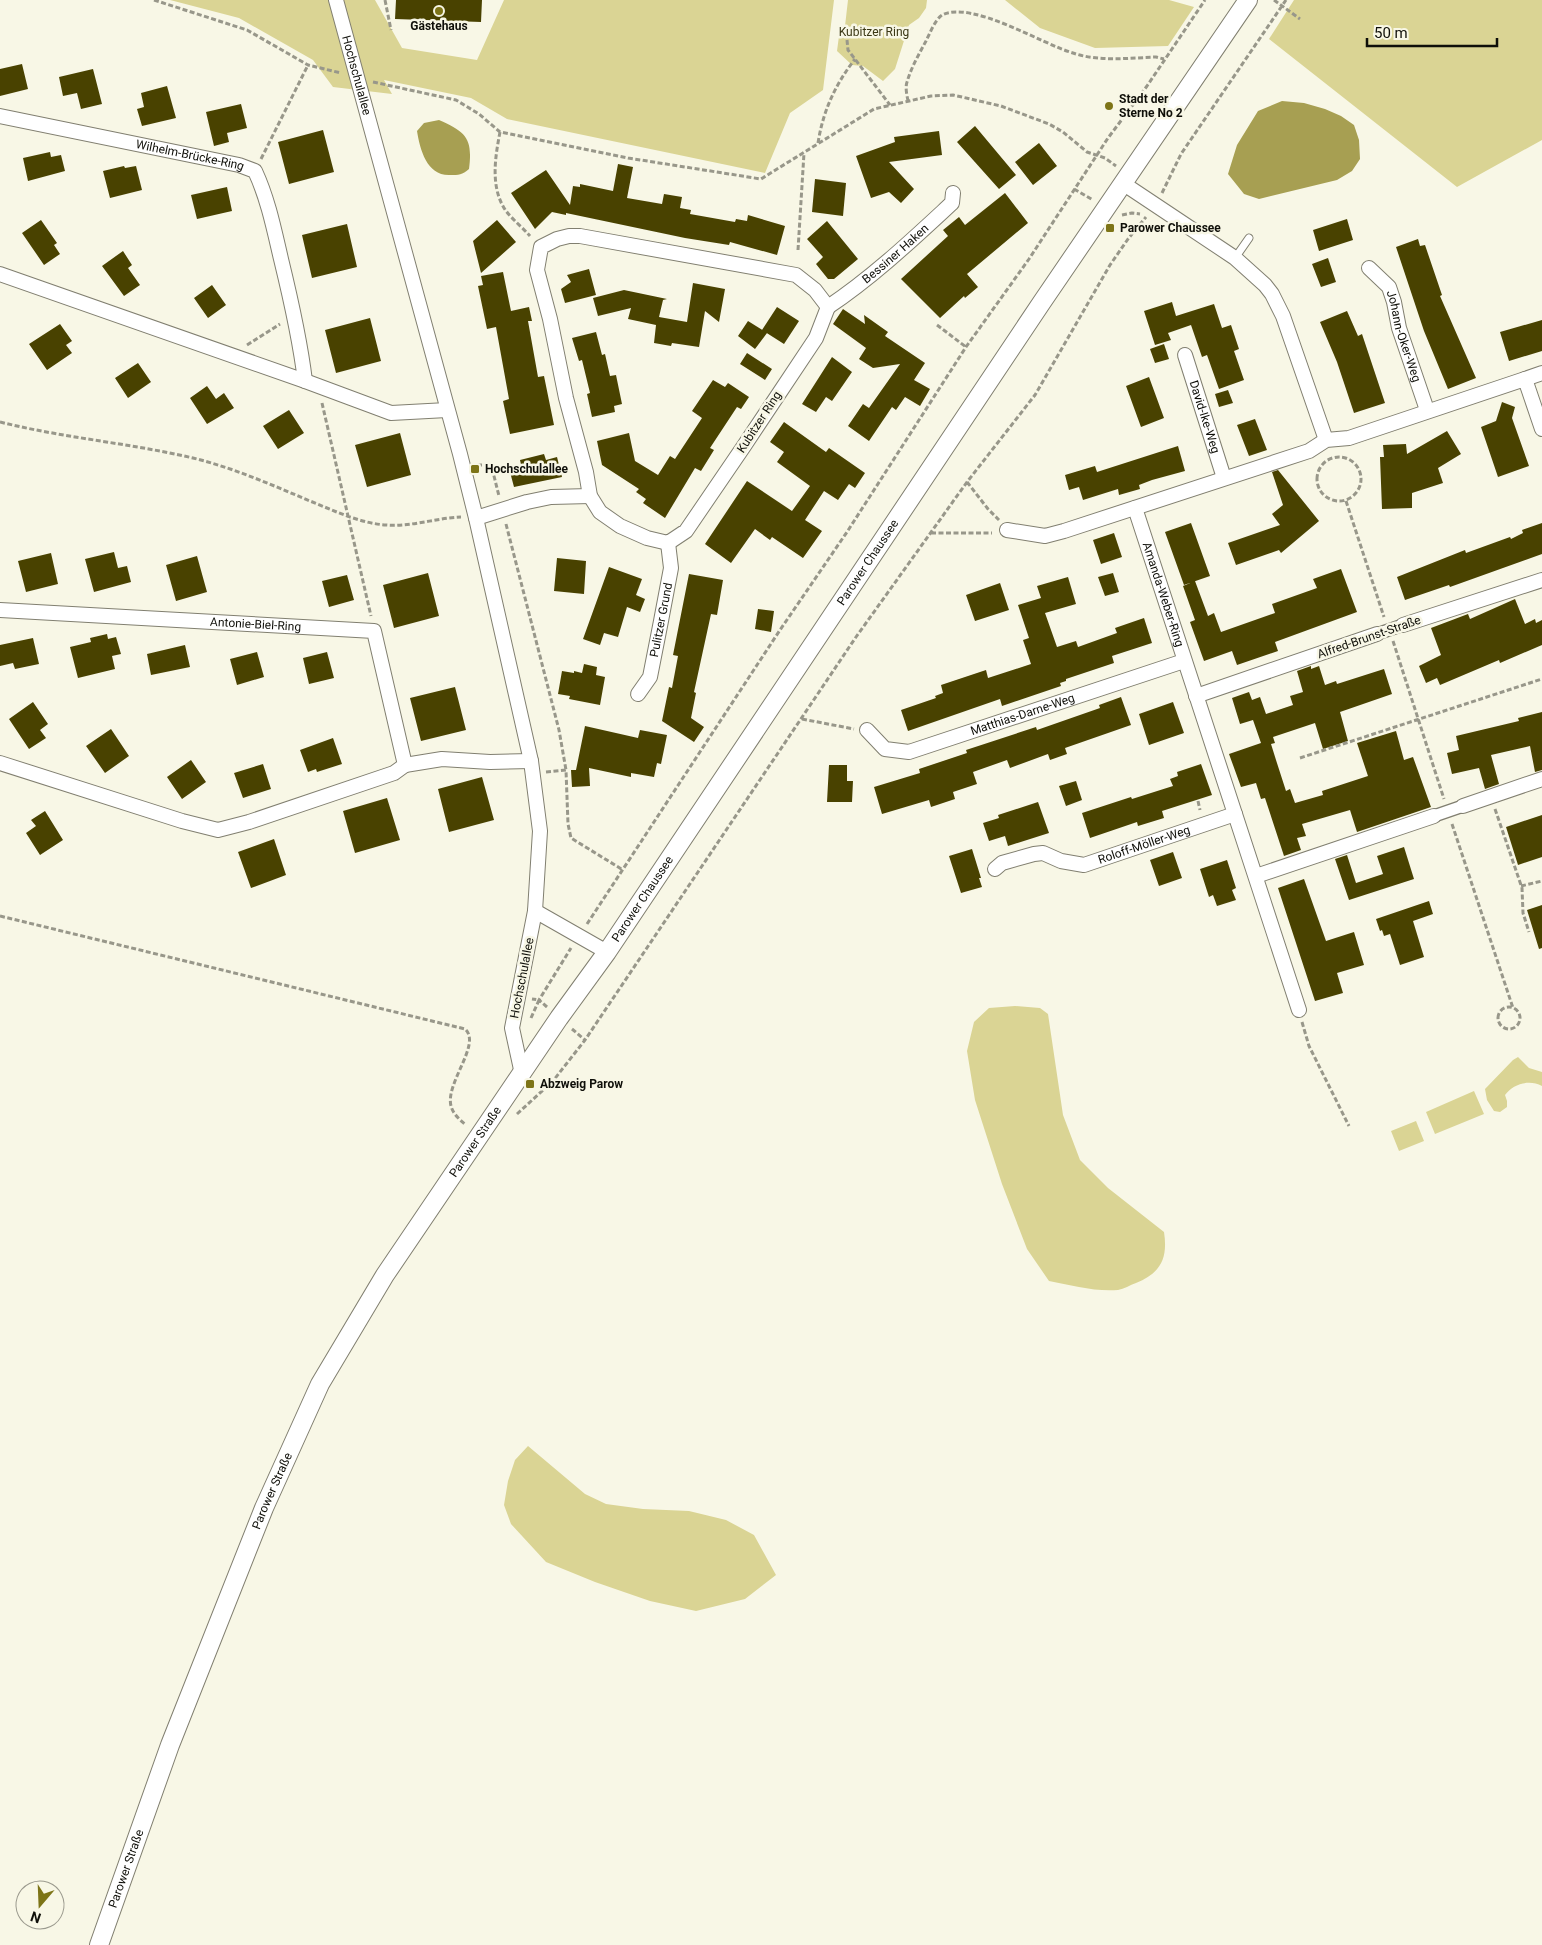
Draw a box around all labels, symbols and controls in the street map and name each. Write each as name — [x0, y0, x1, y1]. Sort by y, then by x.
marker: Gästehaus — [433, 5, 445, 17]
scale bar — [1367, 15, 1497, 47]
place label: Gästehaus — [410, 19, 468, 33]
text: 50 m — [1374, 24, 1408, 42]
park label: Kubitzer Ring — [839, 25, 909, 39]
street label: Hochschulallee — [339, 34, 374, 117]
place label: Stadt der Sterne No 2 — [1119, 92, 1183, 120]
marker: Stadt der Sterne No 2 — [1103, 100, 1115, 112]
street label: Wilhelm-Brücke-Ring — [135, 137, 246, 173]
street label: Bessiner Haken — [859, 221, 932, 286]
place label: Parower Chaussee — [1120, 221, 1221, 235]
marker: Parower Chaussee — [1104, 222, 1116, 234]
street label: Johann-Oker-Weg — [1384, 289, 1424, 384]
street label: David-Ike-Weg — [1187, 379, 1223, 455]
street label: Kubitzer Ring — [734, 389, 784, 455]
place label: Hochschulallee — [485, 462, 569, 476]
marker: Hochschulallee — [469, 463, 481, 475]
street label: Parower Chaussee — [834, 517, 901, 608]
street label: Amanda-Weber-Ring — [1140, 540, 1187, 649]
street label: Pulitzer Grund — [647, 581, 675, 658]
street label: Alfred-Brunst-Straße — [1315, 613, 1423, 661]
street label: Antonie-Biel-Ring — [210, 615, 301, 634]
street label: Matthias-Darne-Weg — [969, 691, 1076, 738]
street label: Roloff-Möller-Weg — [1096, 823, 1192, 867]
street label: Parower Chaussee — [609, 853, 676, 944]
street label: Hochschulallee — [507, 936, 537, 1020]
place label: Abzweig Parow — [540, 1077, 623, 1091]
marker: Abzweig Parow — [524, 1078, 536, 1090]
street label: Parower Straße — [446, 1104, 504, 1180]
street label: Parower Straße — [249, 1450, 295, 1531]
street label: Parower Straße — [106, 1828, 146, 1910]
north arrow — [15, 1880, 65, 1930]
text: N — [28, 1908, 43, 1926]

